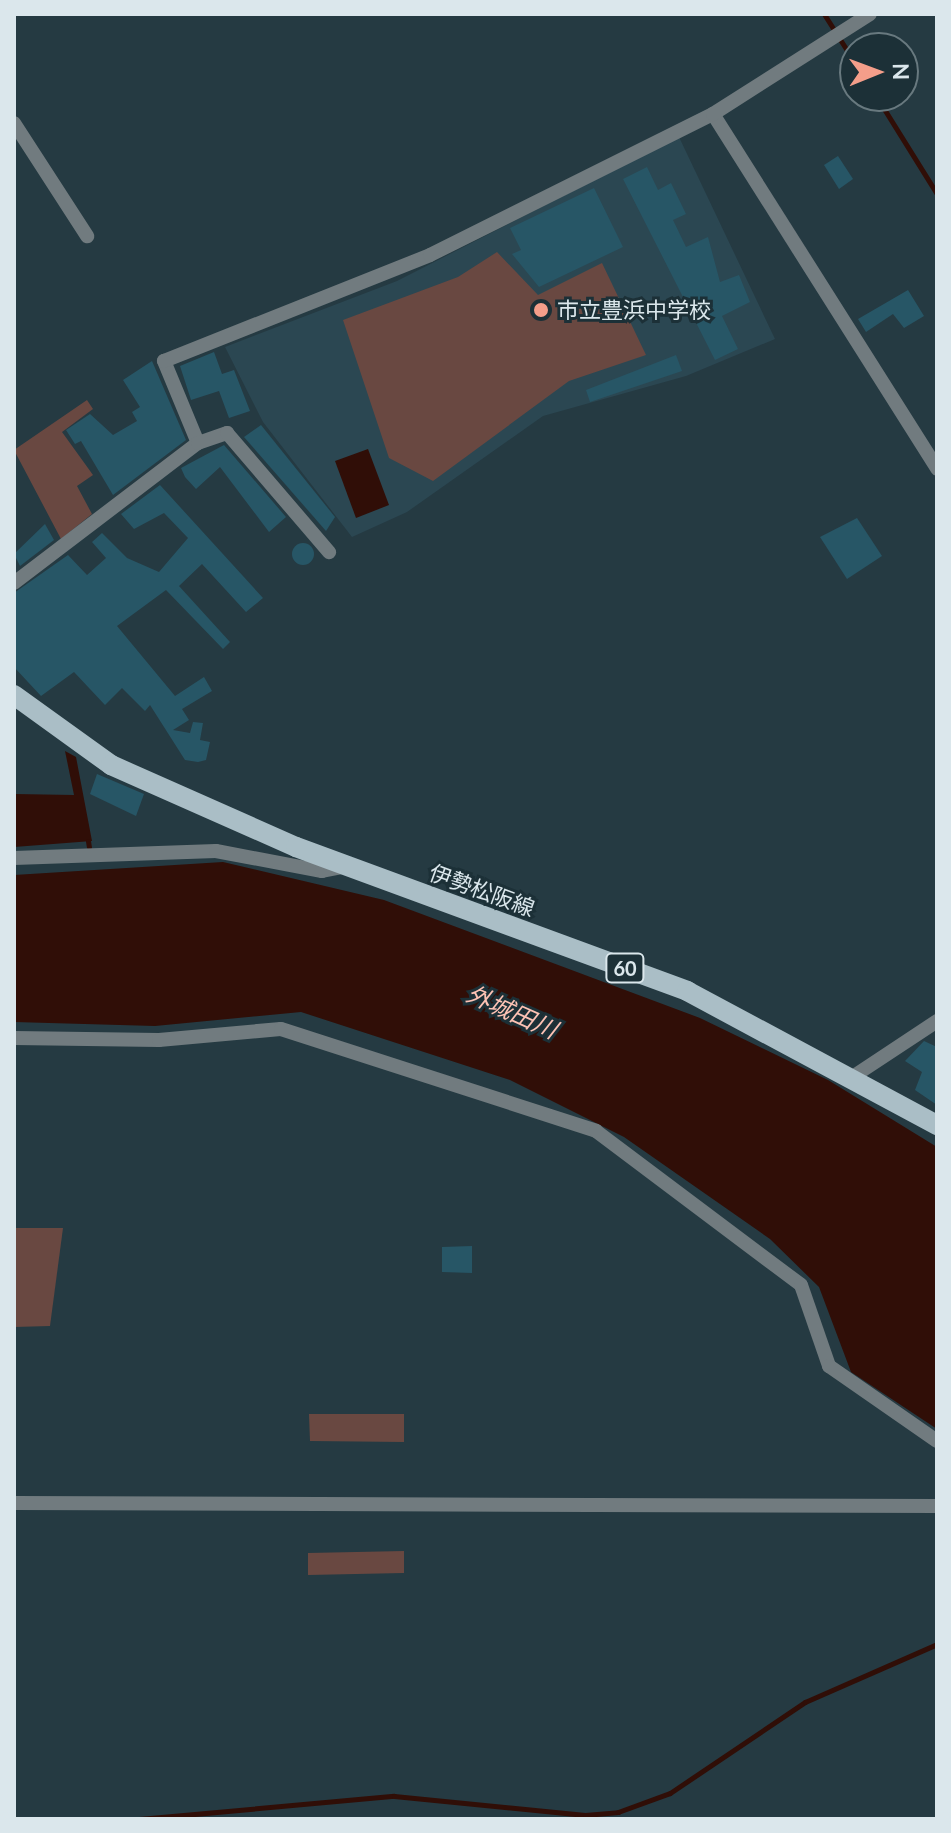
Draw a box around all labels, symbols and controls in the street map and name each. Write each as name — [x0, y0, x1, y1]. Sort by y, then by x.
north arrow — [839, 32, 919, 112]
text: N — [888, 63, 915, 80]
place label: 市立豊浜中学校 — [557, 297, 711, 323]
marker: 市立豊浜中学校 — [532, 301, 550, 319]
street label: 伊勢松阪線 — [426, 859, 538, 921]
road number: 60 — [605, 952, 645, 984]
water label: 外城田川 — [462, 978, 562, 1044]

